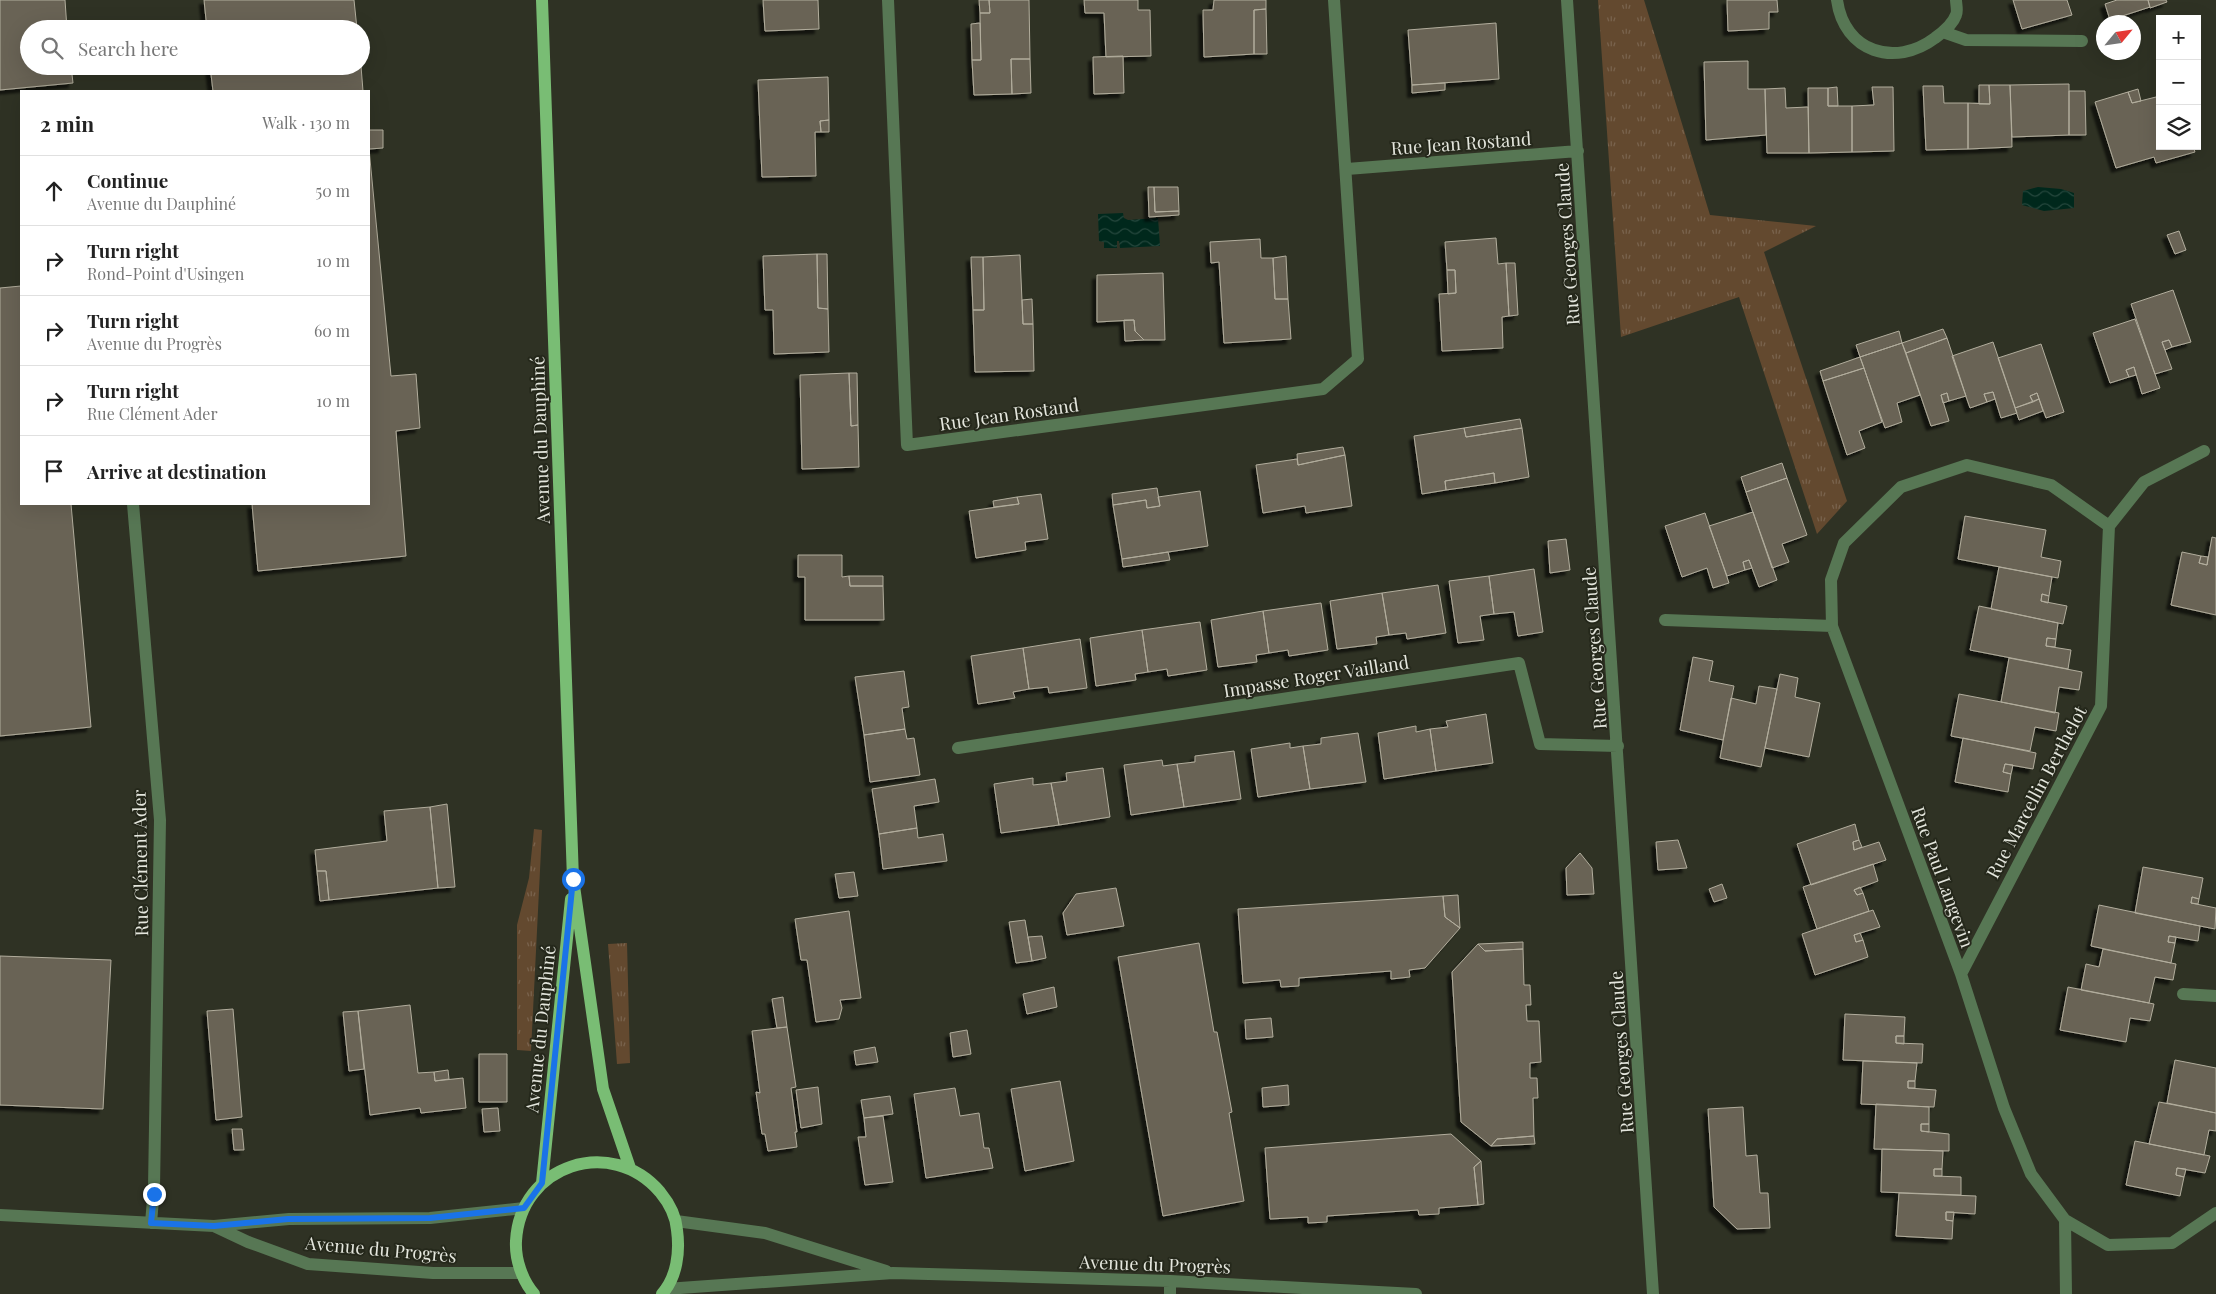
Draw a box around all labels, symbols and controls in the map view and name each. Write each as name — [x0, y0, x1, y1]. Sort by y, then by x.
north arrow — [2096, 15, 2141, 60]
map controls — [2156, 15, 2201, 150]
button: + — [2156, 15, 2201, 60]
search box — [20, 20, 370, 75]
icon: search — [38, 34, 66, 62]
text: Search here — [78, 35, 178, 61]
button: − — [2156, 60, 2201, 105]
button: layers — [2156, 105, 2201, 150]
text: 2 min — [40, 109, 94, 137]
text: Walk · 130 m — [262, 112, 350, 133]
street label: Rue Jean Rostand — [1390, 126, 1533, 160]
street label: Rue Georges Claude — [1549, 162, 1585, 326]
text: Continue — [87, 167, 168, 193]
icon: ahead — [40, 177, 68, 205]
text: 50 m — [316, 180, 350, 201]
text: Avenue du Dauphiné — [87, 193, 236, 214]
text: Turn right — [87, 237, 179, 263]
icon: right — [40, 247, 68, 275]
text: 10 m — [316, 250, 350, 271]
text: Rond-Point d'Usingen — [87, 263, 244, 284]
text: Turn right — [87, 307, 179, 333]
icon: right — [40, 317, 68, 345]
text: 60 m — [314, 320, 350, 341]
text: Avenue du Progrès — [87, 333, 222, 354]
street label: Avenue du Dauphiné — [525, 356, 555, 525]
text: Turn right — [87, 377, 179, 403]
icon: right — [40, 387, 68, 415]
text: 10 m — [316, 390, 350, 411]
street label: Rue Jean Rostand — [938, 392, 1081, 436]
text: Rue Clément Ader — [87, 403, 218, 424]
icon: arrive — [40, 457, 68, 485]
text: Arrive at destination — [87, 458, 267, 484]
street label: Rue Georges Claude — [1576, 566, 1612, 730]
street label: Impasse Roger Vailland — [1221, 649, 1411, 703]
street label: Rue Marcellin Berthelot — [1980, 701, 2092, 882]
street label: Rue Clément Ader — [127, 789, 153, 937]
street label: Rue Paul Langevin — [1906, 803, 1980, 951]
route start — [562, 868, 585, 891]
street label: Avenue du Dauphiné — [519, 944, 561, 1115]
street label: Rue Georges Claude — [1603, 970, 1639, 1134]
route end — [143, 1183, 166, 1206]
street label: Avenue du Progrès — [303, 1230, 458, 1268]
street label: Avenue du Progrès — [1078, 1249, 1231, 1279]

